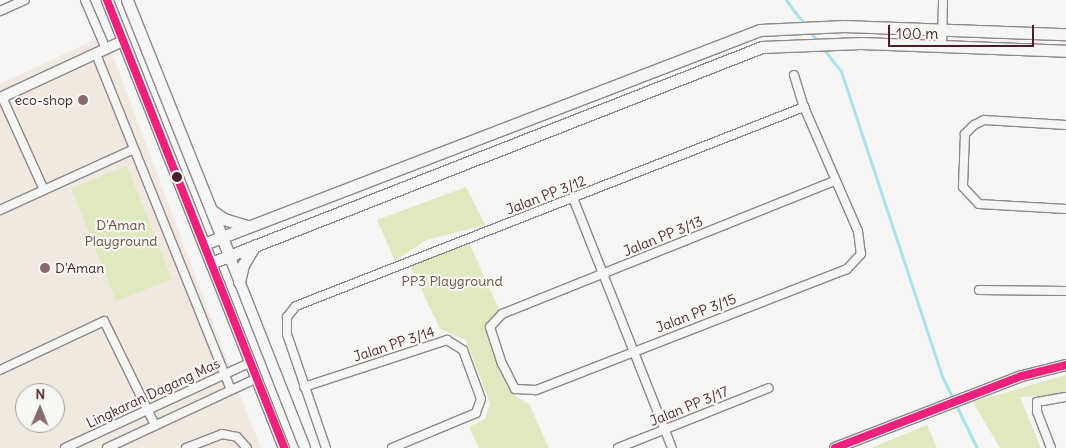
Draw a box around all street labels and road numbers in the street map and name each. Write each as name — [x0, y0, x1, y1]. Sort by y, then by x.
street label: Jalan PP 3/12 — [504, 172, 588, 218]
street label: Jalan PP 3/13 — [621, 212, 705, 260]
street label: Jalan PP 3/15 — [654, 290, 738, 336]
street label: Jalan PP 3/14 — [351, 323, 437, 365]
street label: Lingkaran Dagang Mas — [84, 355, 222, 431]
street label: Jalan PP 3/17 — [647, 383, 731, 429]

